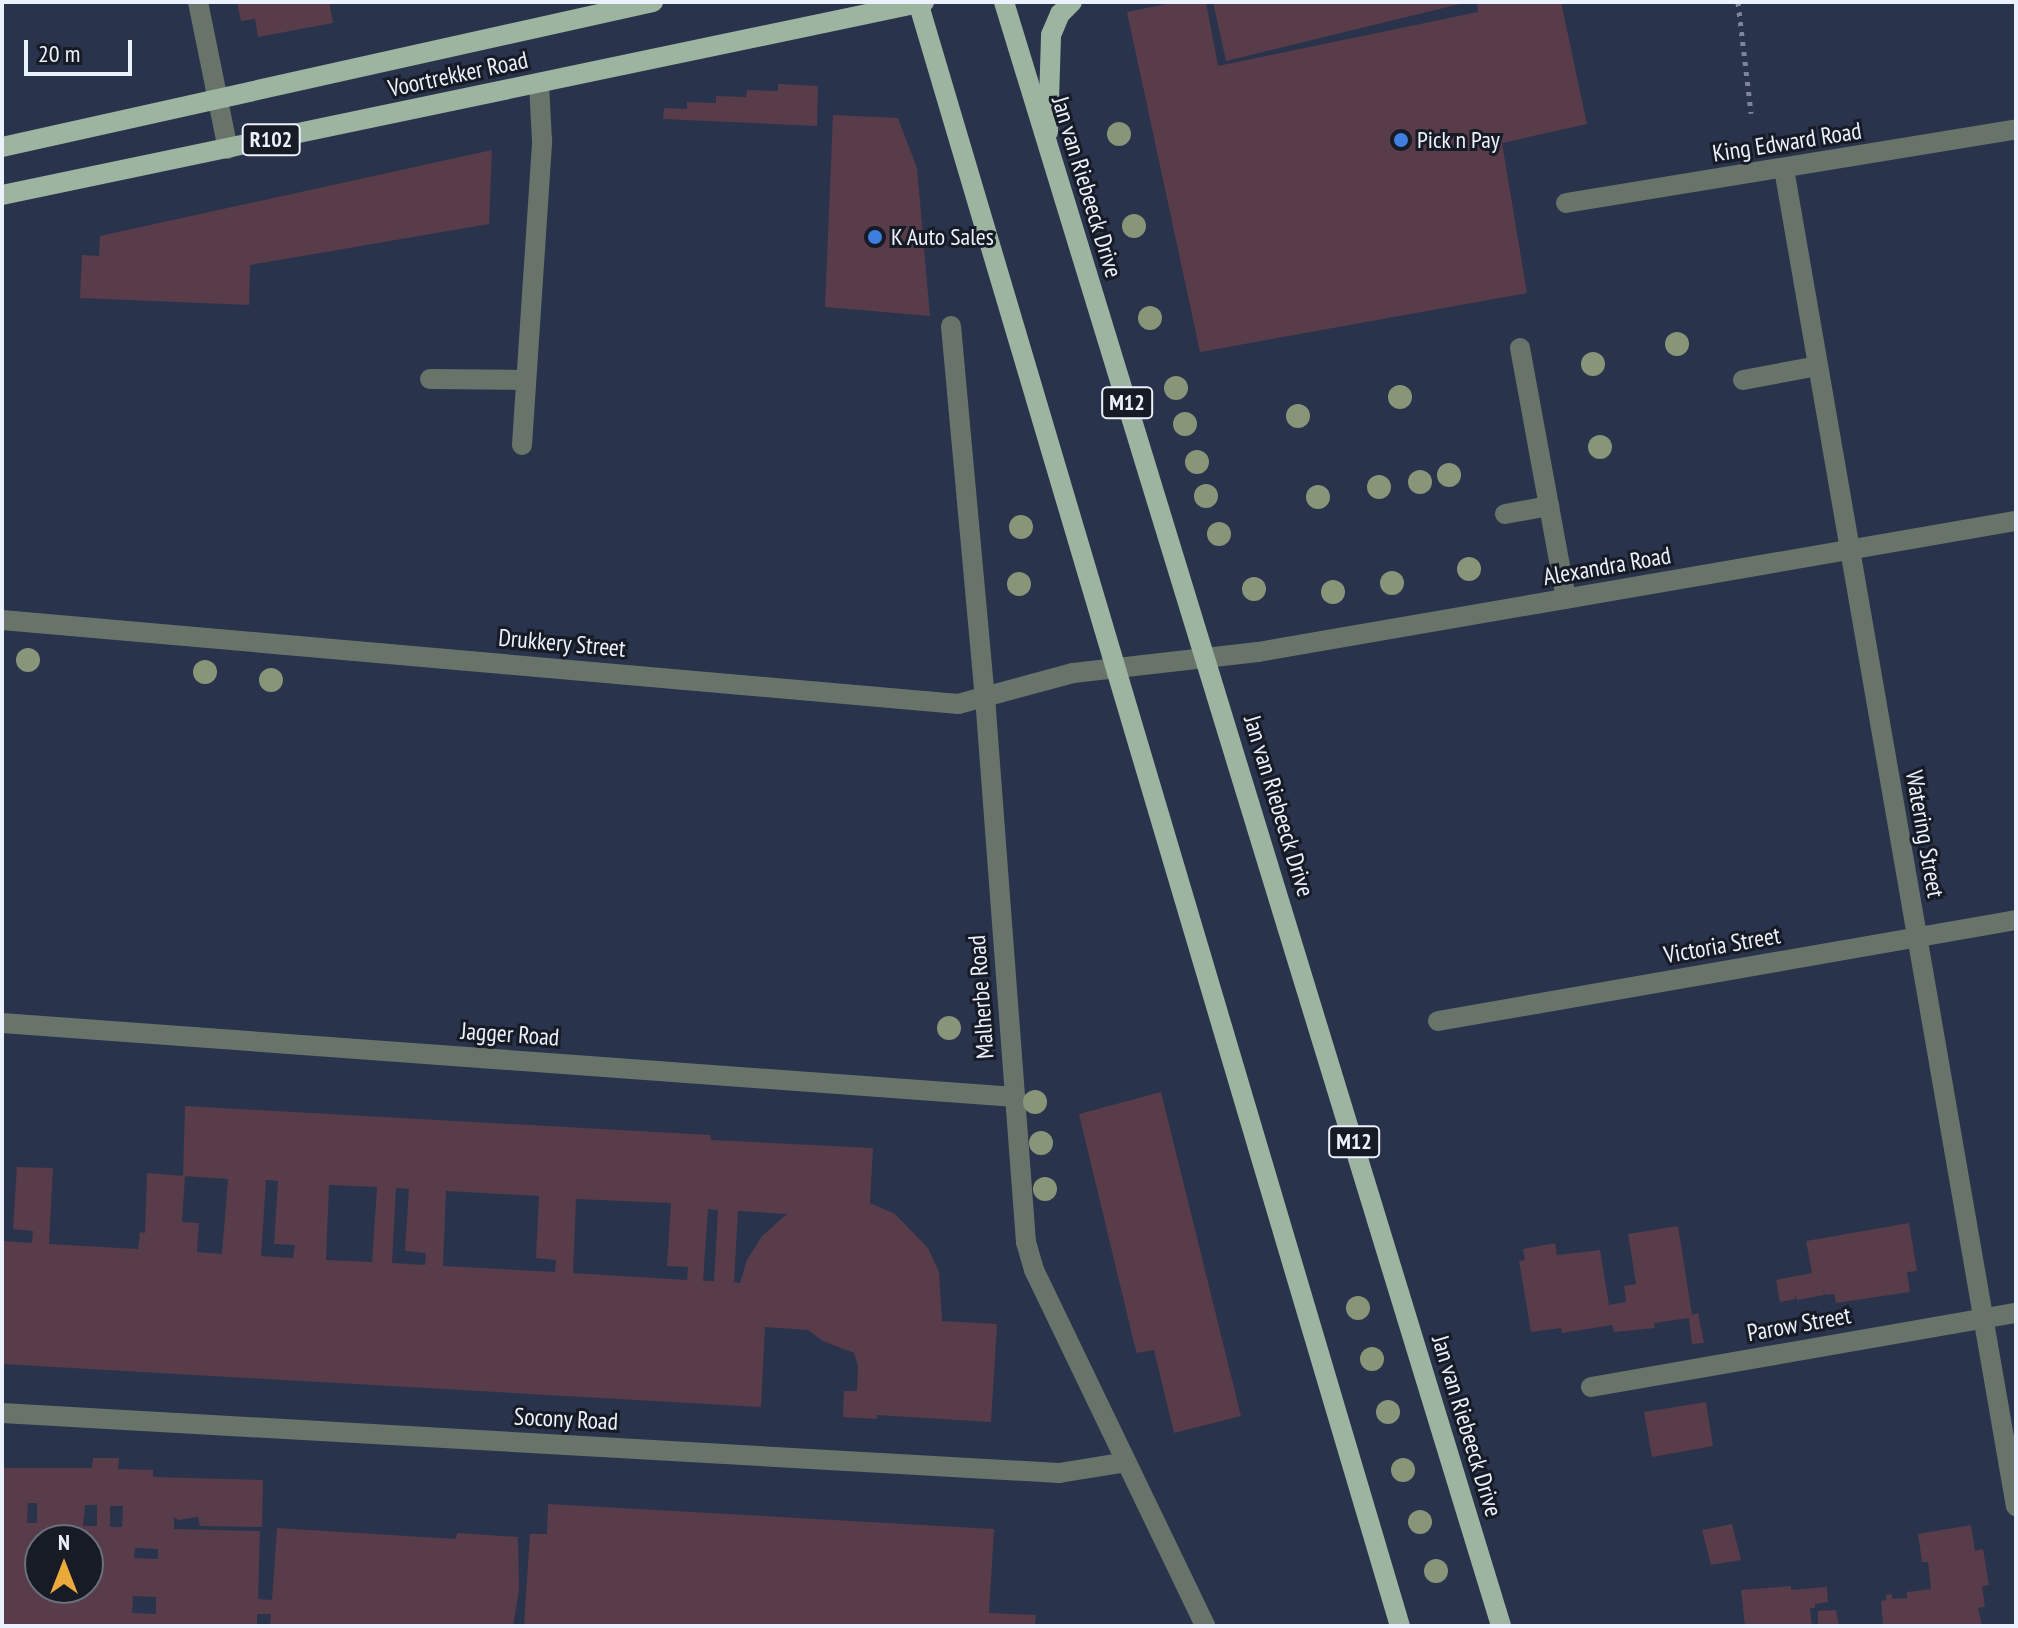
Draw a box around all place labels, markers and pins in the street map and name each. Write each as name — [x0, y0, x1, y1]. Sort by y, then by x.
place label: Pick n Pay — [1417, 126, 1500, 154]
marker: Pick n Pay — [1392, 131, 1410, 149]
place label: K Auto Sales — [891, 223, 995, 251]
marker: K Auto Sales — [866, 228, 884, 246]

